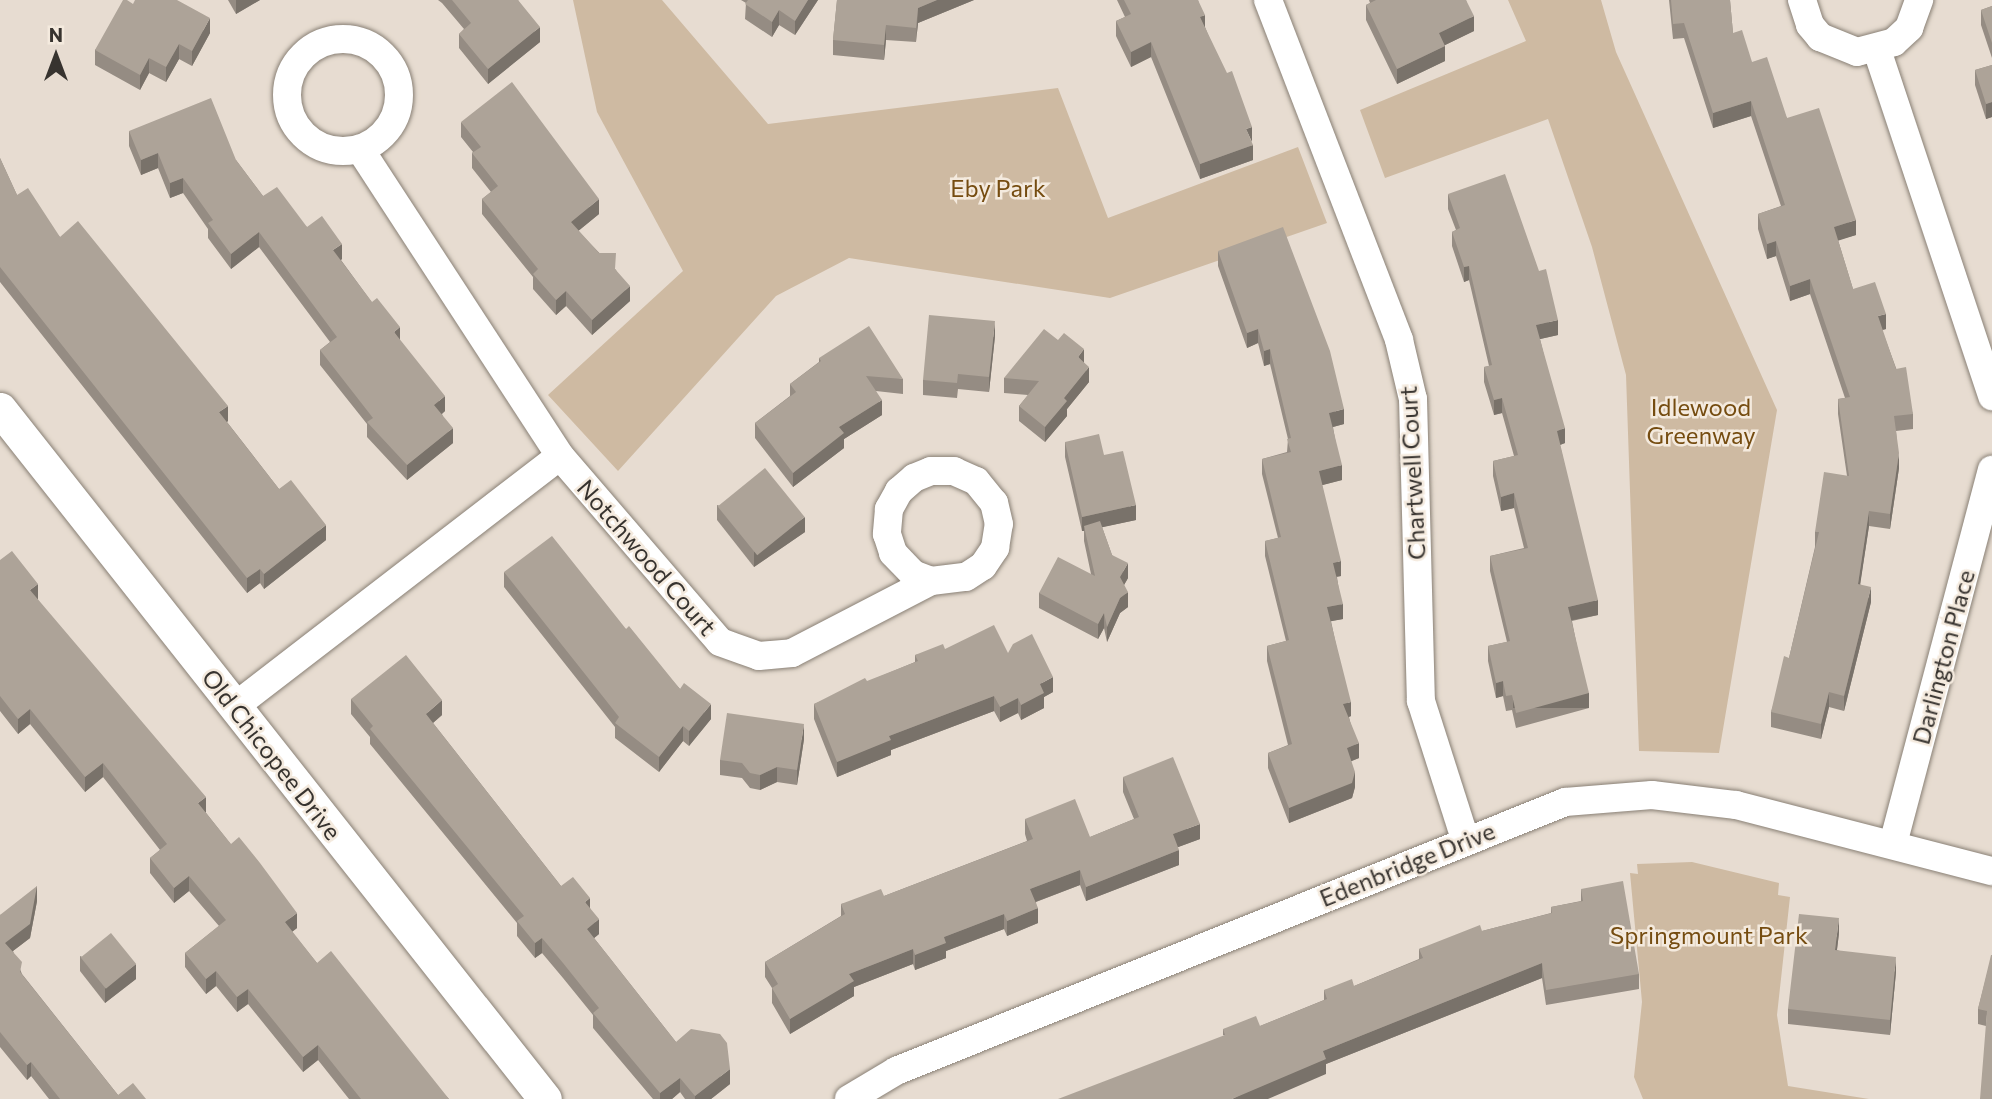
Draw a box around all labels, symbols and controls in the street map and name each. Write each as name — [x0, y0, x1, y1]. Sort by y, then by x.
north arrow — [21, 21, 91, 91]
text: N — [49, 23, 63, 46]
park label: Eby Park — [950, 174, 1046, 202]
street label: Chartwell Court — [1393, 385, 1431, 561]
park label: Idlewood Greenway — [1646, 393, 1756, 449]
street label: Notchwood Court — [572, 473, 722, 641]
street label: Darlington Place — [1906, 567, 1980, 747]
street label: Old Chicopee Drive — [196, 663, 348, 845]
street label: Edenbridge Drive — [1315, 816, 1499, 912]
park label: Springmount Park — [1610, 921, 1808, 949]

